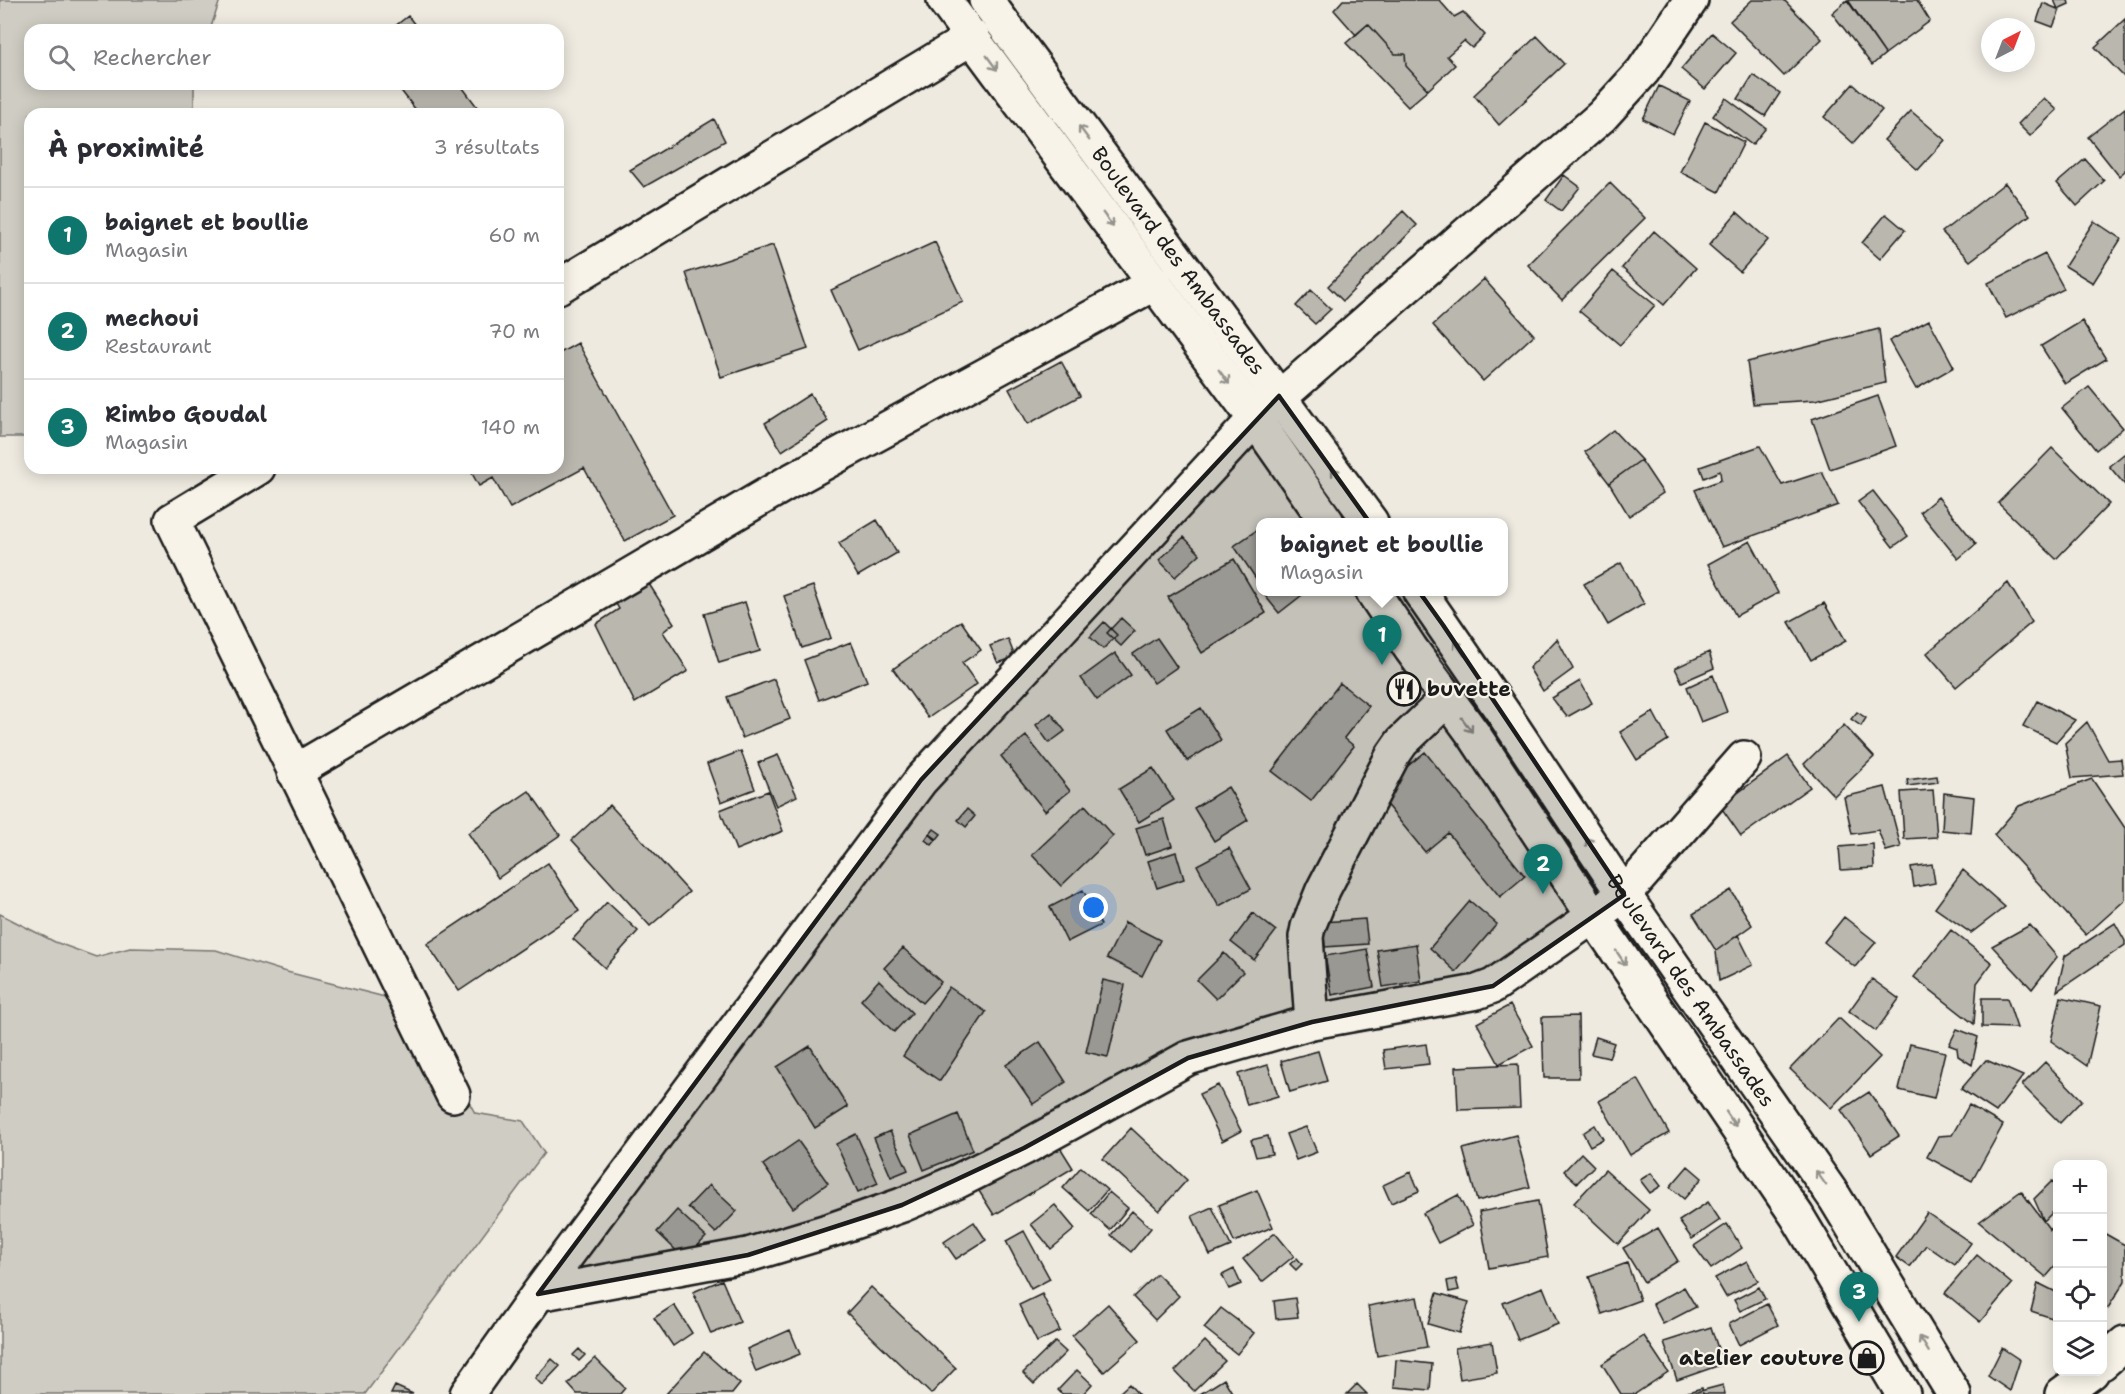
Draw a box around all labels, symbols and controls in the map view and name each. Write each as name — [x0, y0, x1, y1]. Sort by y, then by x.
north arrow — [1981, 18, 2035, 72]
search box — [24, 24, 564, 90]
icon: search — [45, 41, 78, 74]
text: Rechercher — [93, 43, 212, 72]
one-way arrow — [986, 55, 998, 71]
one-way arrow — [1077, 125, 1090, 141]
text: À proximité — [48, 130, 204, 165]
text: 3 résultats — [434, 134, 540, 160]
street label: Boulevard des Ambassades — [1085, 141, 1272, 381]
text: baignet et boullie — [105, 208, 309, 237]
one-way arrow — [1101, 212, 1114, 228]
text: 1 — [63, 222, 72, 248]
text: 60 m — [488, 222, 540, 248]
text: Magasin — [105, 237, 188, 263]
text: mechoui — [105, 304, 199, 333]
text: 2 — [61, 318, 75, 344]
text: 70 m — [488, 318, 540, 344]
text: Restaurant — [105, 333, 212, 359]
one-way arrow — [1218, 368, 1230, 384]
text: Rimbo Goudal — [105, 400, 267, 429]
text: 3 — [61, 414, 75, 440]
text: 140 m — [481, 414, 540, 440]
text: Magasin — [105, 429, 188, 455]
one-way arrow — [1330, 468, 1343, 484]
popup — [1256, 518, 1508, 596]
text: baignet et boullie — [1280, 530, 1484, 559]
text: Magasin — [1280, 559, 1363, 585]
pin: 1 — [1362, 616, 1402, 665]
one-way arrow — [1453, 640, 1465, 657]
restaurant icon: buvette — [1386, 671, 1422, 707]
place label: buvette — [1427, 675, 1511, 703]
one-way arrow — [1461, 717, 1473, 733]
one-way arrow — [1585, 837, 1597, 854]
pin: 2 — [1524, 844, 1562, 894]
street label: Boulevard des Ambassades — [1600, 869, 1781, 1112]
your location — [1079, 893, 1108, 922]
one-way arrow — [1615, 949, 1627, 965]
one-way arrow — [1725, 1110, 1737, 1127]
map controls — [2053, 1160, 2107, 1376]
button: + — [2053, 1160, 2107, 1214]
one-way arrow — [1815, 1171, 1827, 1187]
button: − — [2053, 1214, 2107, 1268]
button: locate — [2053, 1268, 2107, 1322]
pin: 3 — [1840, 1272, 1878, 1322]
button: layers — [2053, 1322, 2107, 1376]
one-way arrow — [1917, 1336, 1929, 1353]
shop icon: atelier couture — [1849, 1340, 1885, 1376]
place label: atelier couture — [1679, 1344, 1844, 1372]

